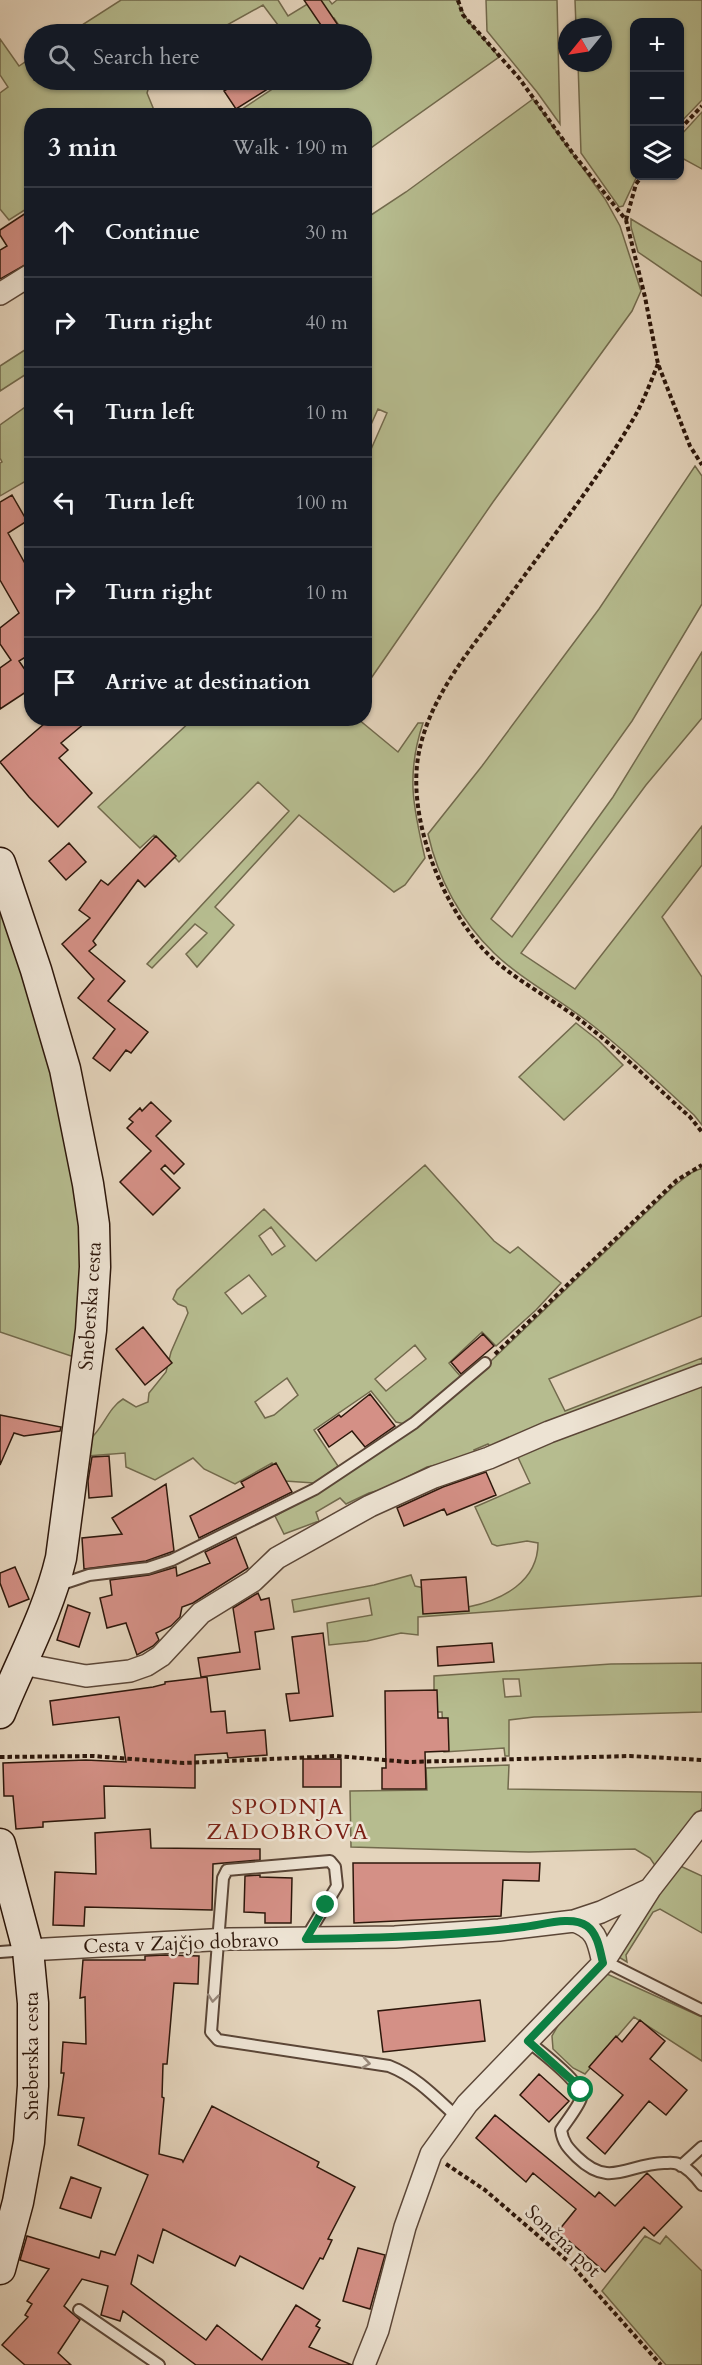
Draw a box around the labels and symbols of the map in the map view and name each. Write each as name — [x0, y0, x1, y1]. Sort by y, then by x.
north arrow — [558, 18, 612, 72]
street label: Sneberska cesta — [72, 1240, 108, 1371]
district label: SPODNJA ZADOBROVA — [207, 1792, 369, 1847]
route end — [312, 1891, 338, 1917]
street label: Cesta v Zajčjo dobravo — [83, 1926, 279, 1960]
street label: Sneberska cesta — [18, 1991, 45, 2120]
one-way arrow — [207, 1993, 220, 2002]
one-way arrow — [362, 2056, 371, 2068]
route start — [567, 2076, 593, 2102]
street label: Sončna pot — [519, 2199, 607, 2284]

